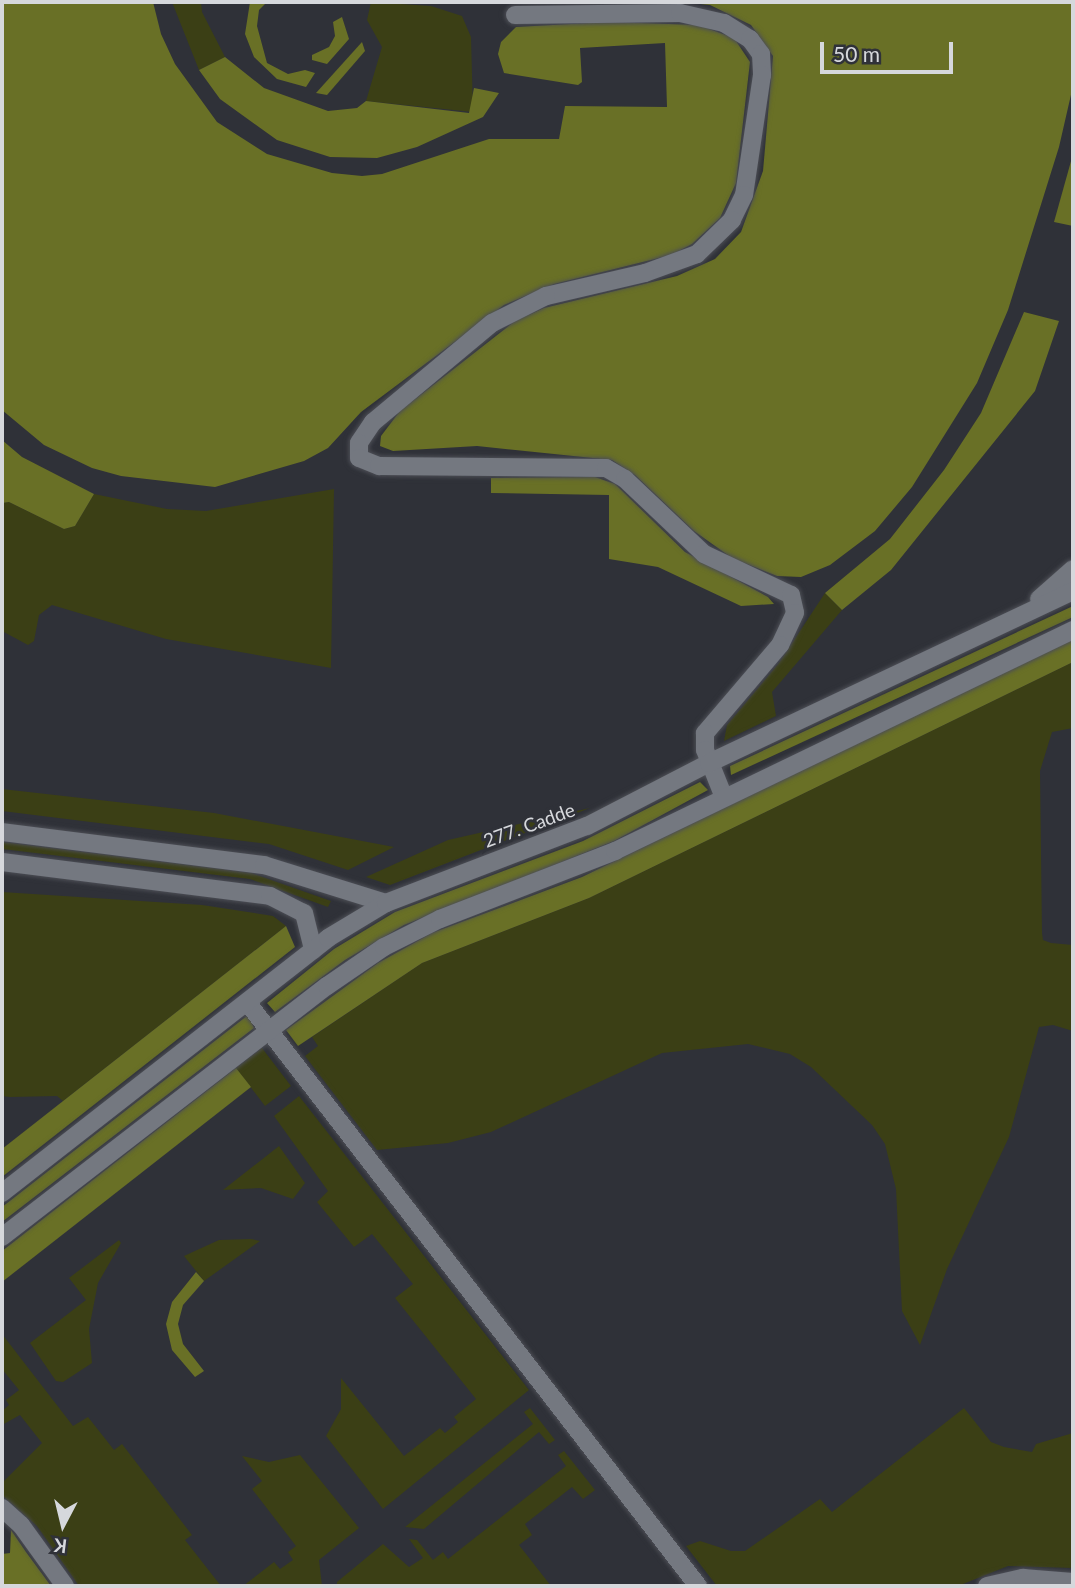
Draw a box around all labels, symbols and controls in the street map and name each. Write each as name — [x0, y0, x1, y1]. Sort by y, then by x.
scale bar — [823, 28, 956, 72]
text: 50 m — [833, 41, 880, 66]
street label: 277. Cadde — [480, 798, 578, 852]
north arrow — [28, 1490, 98, 1560]
text: K — [53, 1534, 68, 1559]

